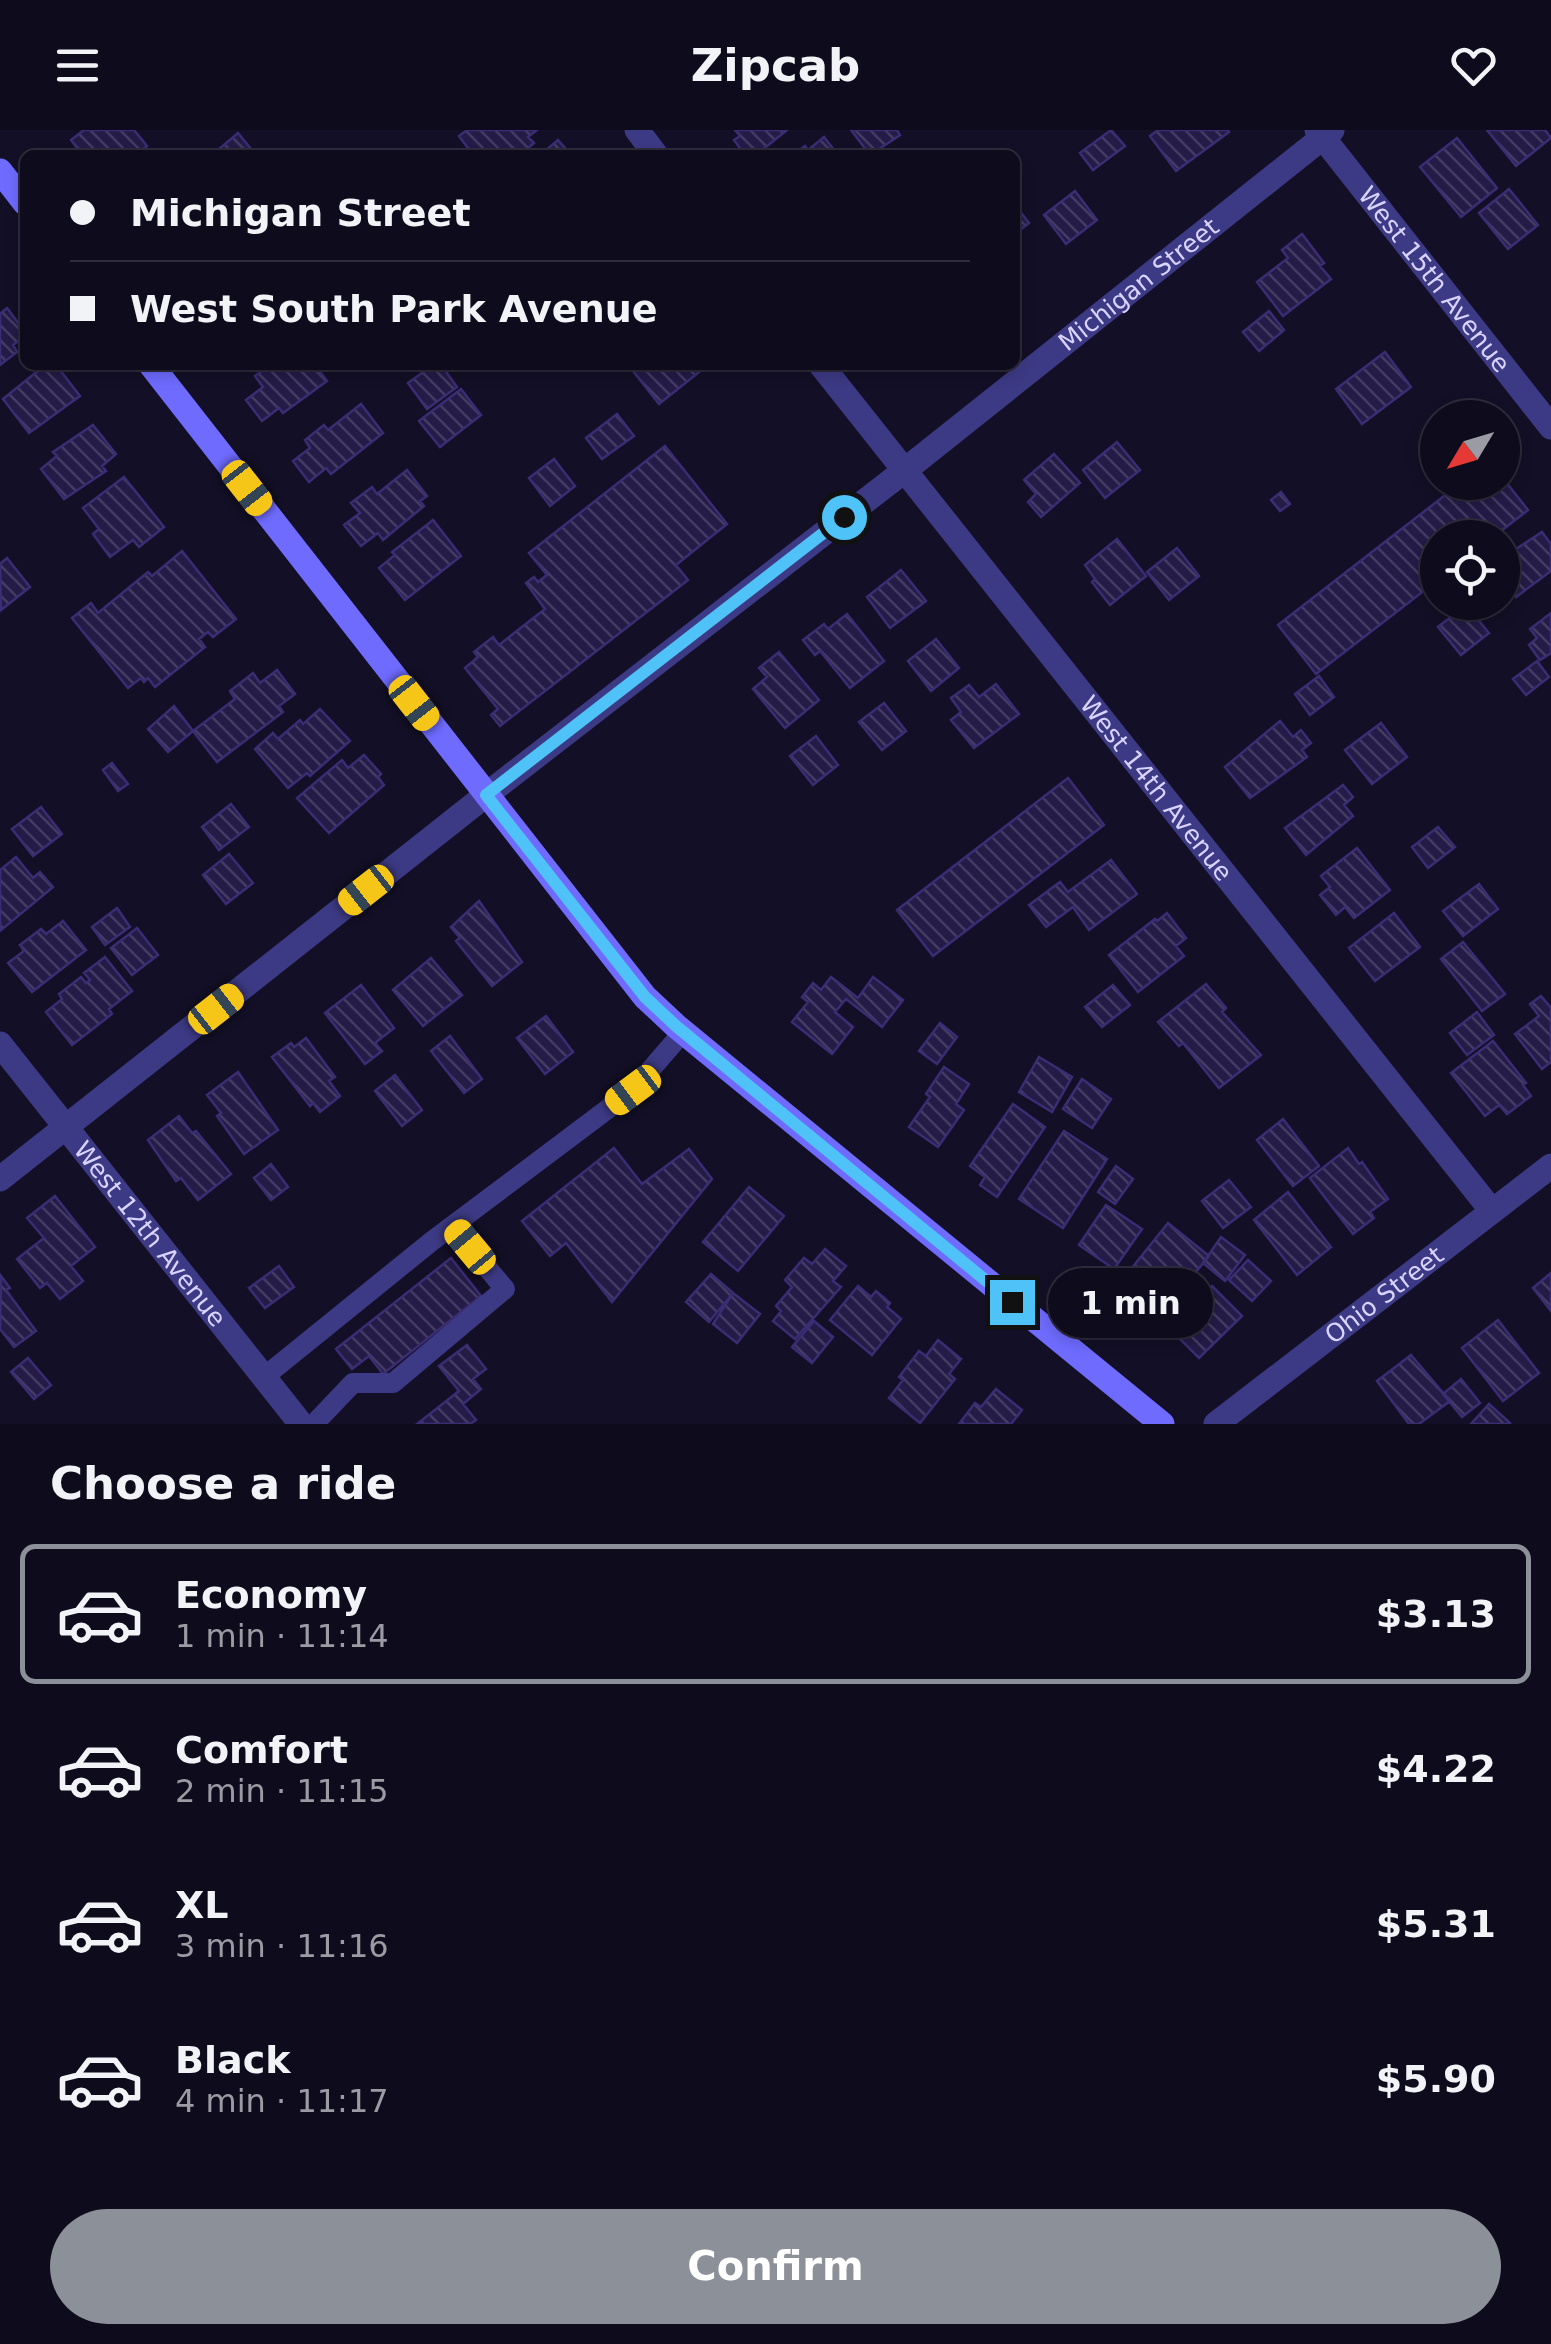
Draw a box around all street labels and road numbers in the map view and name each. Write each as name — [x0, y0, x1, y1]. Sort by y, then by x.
street label: West 15th Avenue — [1352, 181, 1516, 378]
street label: Michigan Street — [1053, 212, 1225, 357]
street label: West 14th Avenue — [1074, 690, 1238, 887]
street label: West 12th Avenue — [68, 1136, 232, 1332]
street label: Ohio Street — [1319, 1240, 1449, 1350]

